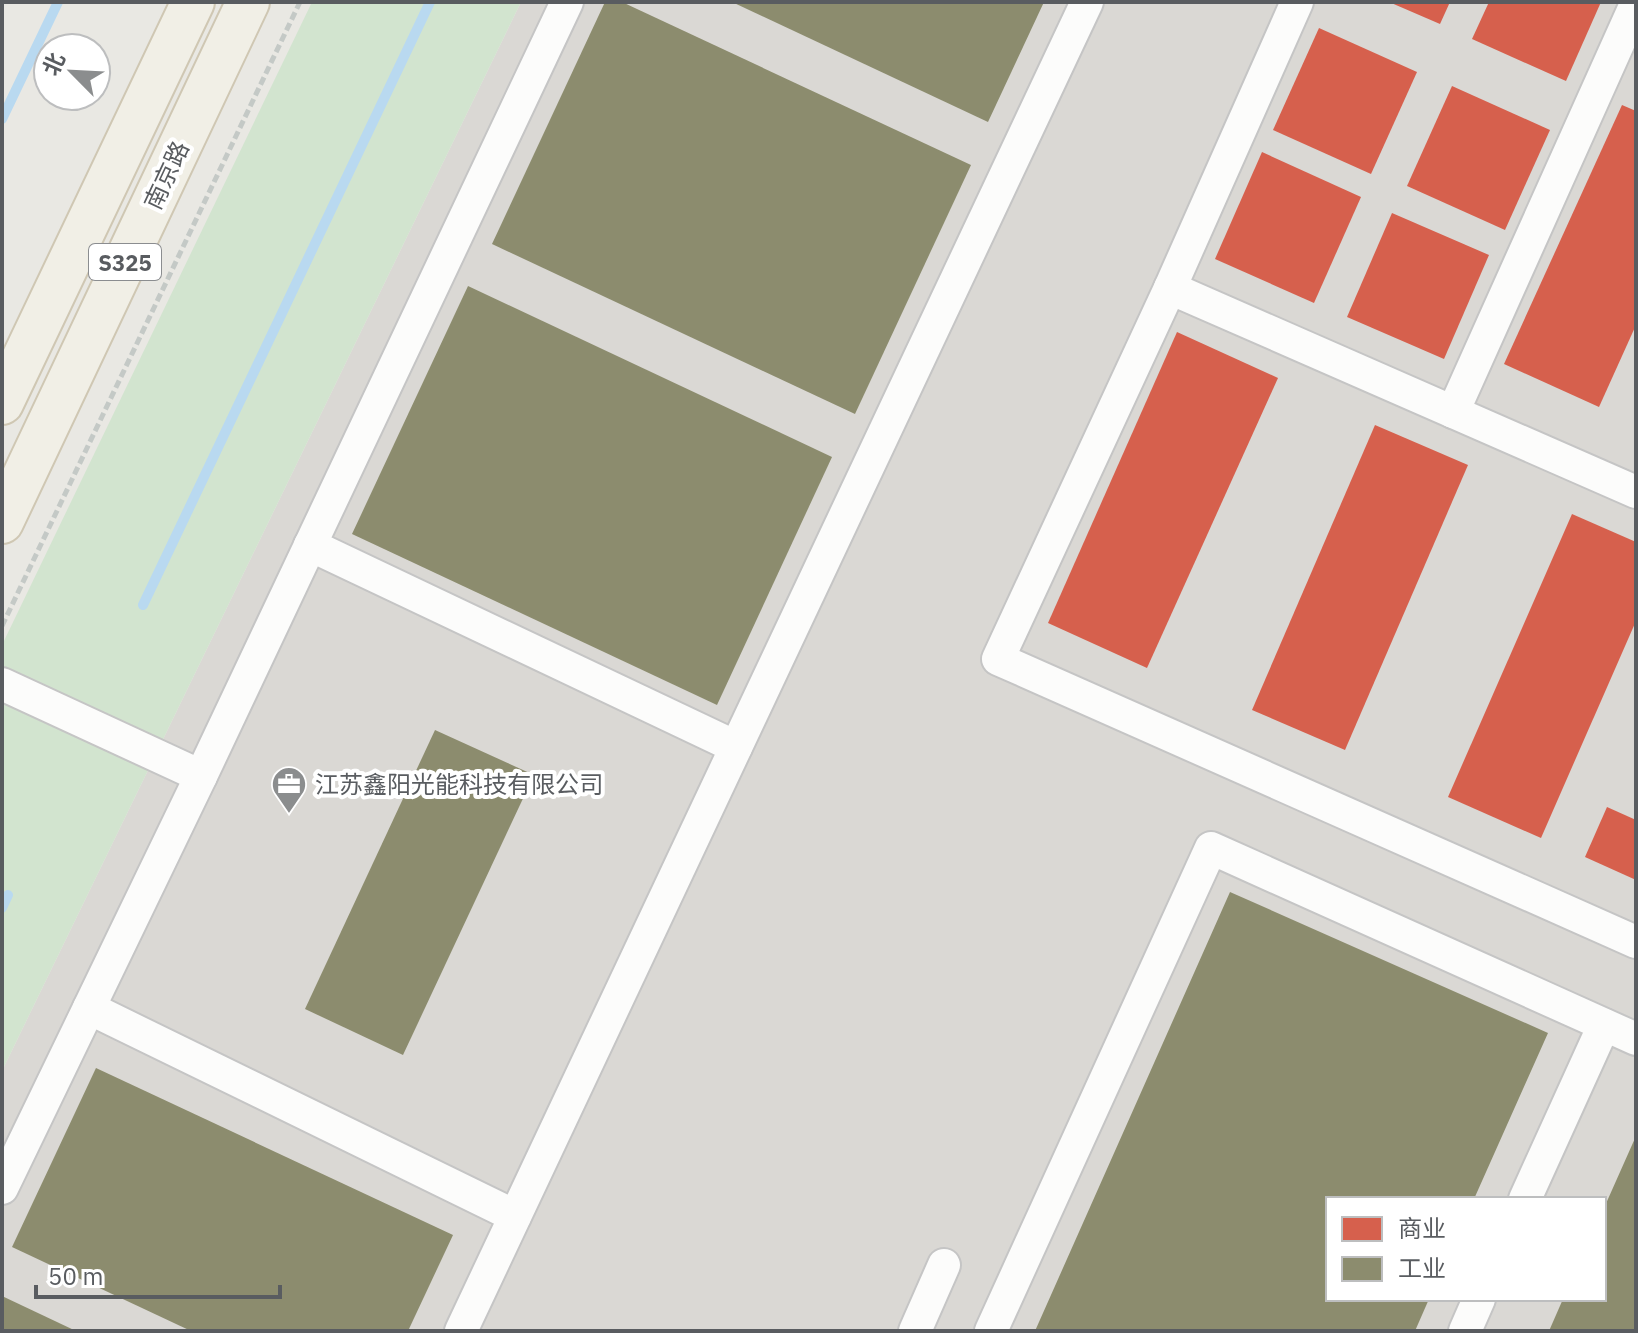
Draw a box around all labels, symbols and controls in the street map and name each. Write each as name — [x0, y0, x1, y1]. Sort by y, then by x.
north arrow — [32, 32, 112, 112]
text: 北 — [36, 48, 71, 80]
street label: 南京路 — [136, 136, 196, 214]
road number: S325 — [89, 244, 161, 280]
office icon: 江苏鑫阳光能科技有限公司 — [270, 765, 308, 815]
place label: 江苏鑫阳光能科技有限公司 — [315, 768, 603, 800]
legend — [1326, 1197, 1606, 1301]
text: 商业 — [1398, 1212, 1446, 1244]
scale bar — [36, 1249, 280, 1299]
text: 工业 — [1398, 1252, 1446, 1284]
text: 50 m — [48, 1260, 103, 1292]

